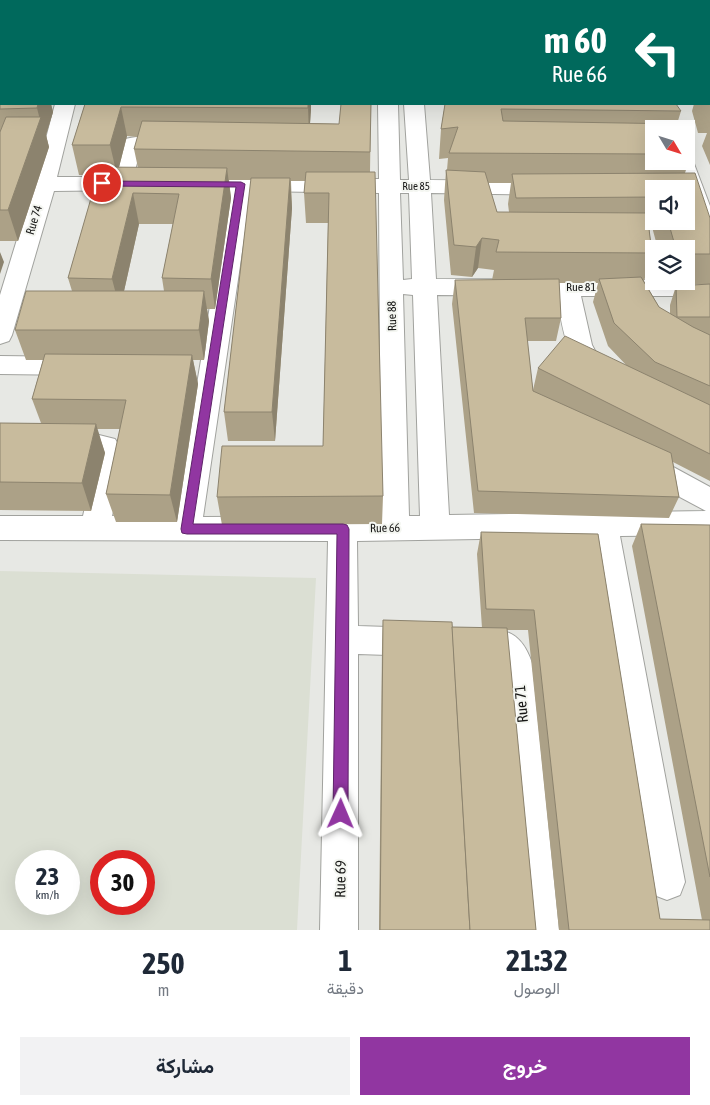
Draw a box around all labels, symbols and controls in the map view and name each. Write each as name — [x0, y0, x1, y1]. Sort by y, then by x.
text: 60 m — [544, 20, 607, 60]
icon: left — [625, 20, 690, 85]
text: Rue 66 — [552, 61, 607, 87]
north arrow — [645, 120, 695, 170]
map controls — [645, 120, 695, 290]
pin — [81, 162, 123, 204]
icon: arrive — [88, 169, 116, 197]
street label: Rue 85 — [402, 180, 430, 192]
button: sound — [645, 180, 695, 230]
street label: Rue 74 — [23, 203, 45, 236]
button: layers — [645, 240, 695, 290]
street label: Rue 81 — [566, 280, 596, 294]
street label: Rue 88 — [385, 300, 399, 331]
street label: Rue 66 — [370, 521, 401, 535]
street label: Rue 71 — [511, 684, 531, 724]
position arrow — [314, 787, 366, 839]
speed limit sign: 30 — [90, 850, 155, 915]
street label: Rue 69 — [331, 860, 349, 898]
text: 23 — [36, 862, 59, 890]
text: km/h — [36, 888, 59, 902]
text: 1 — [338, 943, 352, 977]
text: 21:32 — [506, 943, 568, 977]
text: 250 — [142, 946, 185, 980]
text: دقيقة — [327, 979, 364, 997]
text: الوصول — [514, 979, 560, 997]
text: m — [158, 981, 169, 999]
button: مشاركة — [20, 1037, 350, 1095]
button: خروج — [360, 1037, 690, 1095]

